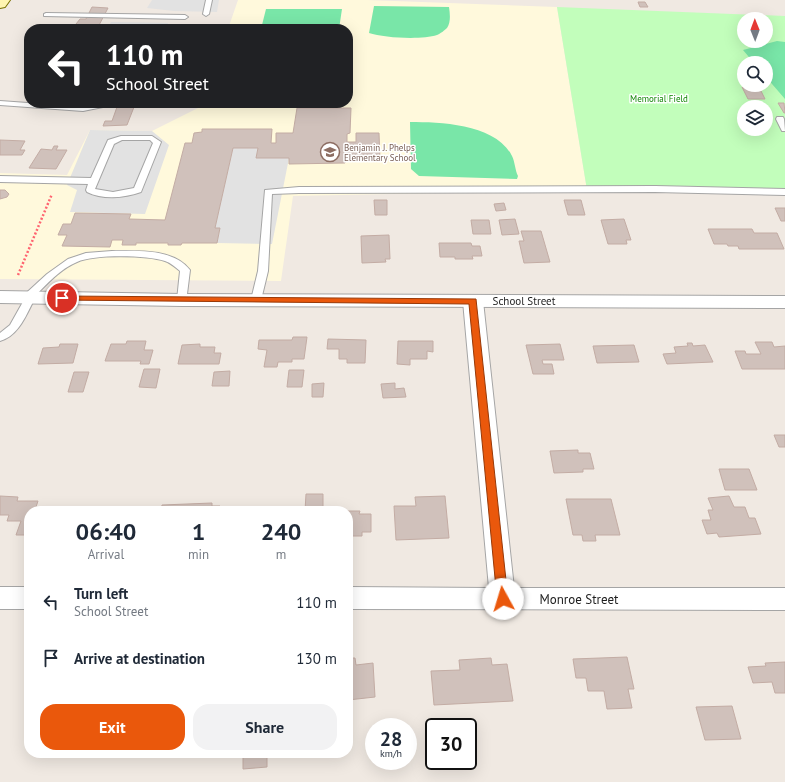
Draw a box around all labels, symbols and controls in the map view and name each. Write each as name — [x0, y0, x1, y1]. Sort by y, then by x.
north arrow — [737, 12, 773, 48]
map controls — [737, 12, 773, 136]
text: 110 m — [106, 36, 183, 73]
icon: left — [40, 40, 92, 92]
button: search — [737, 56, 773, 92]
text: School Street — [106, 72, 209, 95]
park label: Memorial Field — [630, 93, 688, 104]
button: layers — [737, 100, 773, 136]
school or university icon: Benjamin J. Phelps Elementary School — [319, 141, 341, 163]
place label: Benjamin J. Phelps Elementary School — [344, 142, 416, 163]
pin — [45, 281, 79, 315]
icon: arrive — [51, 287, 73, 309]
street label: School Street — [493, 294, 556, 308]
text: 06:40 — [76, 516, 136, 547]
text: 1 — [192, 516, 205, 547]
text: 240 — [261, 516, 301, 547]
text: Arrival — [88, 546, 124, 563]
text: min — [188, 546, 209, 563]
text: m — [276, 546, 286, 563]
position arrow — [482, 578, 524, 620]
text: Turn left — [74, 584, 128, 603]
icon: left — [40, 591, 62, 613]
street label: Monroe Street — [539, 591, 619, 608]
text: 110 m — [296, 593, 337, 612]
text: School Street — [74, 603, 148, 620]
icon: arrive — [40, 647, 62, 669]
text: Arrive at destination — [74, 649, 205, 668]
text: 130 m — [296, 649, 337, 668]
button: Exit — [40, 704, 185, 750]
button: Share — [193, 704, 337, 750]
speed limit sign: 30 — [425, 718, 477, 770]
text: 28 — [380, 726, 402, 752]
text: km/h — [380, 747, 402, 760]

